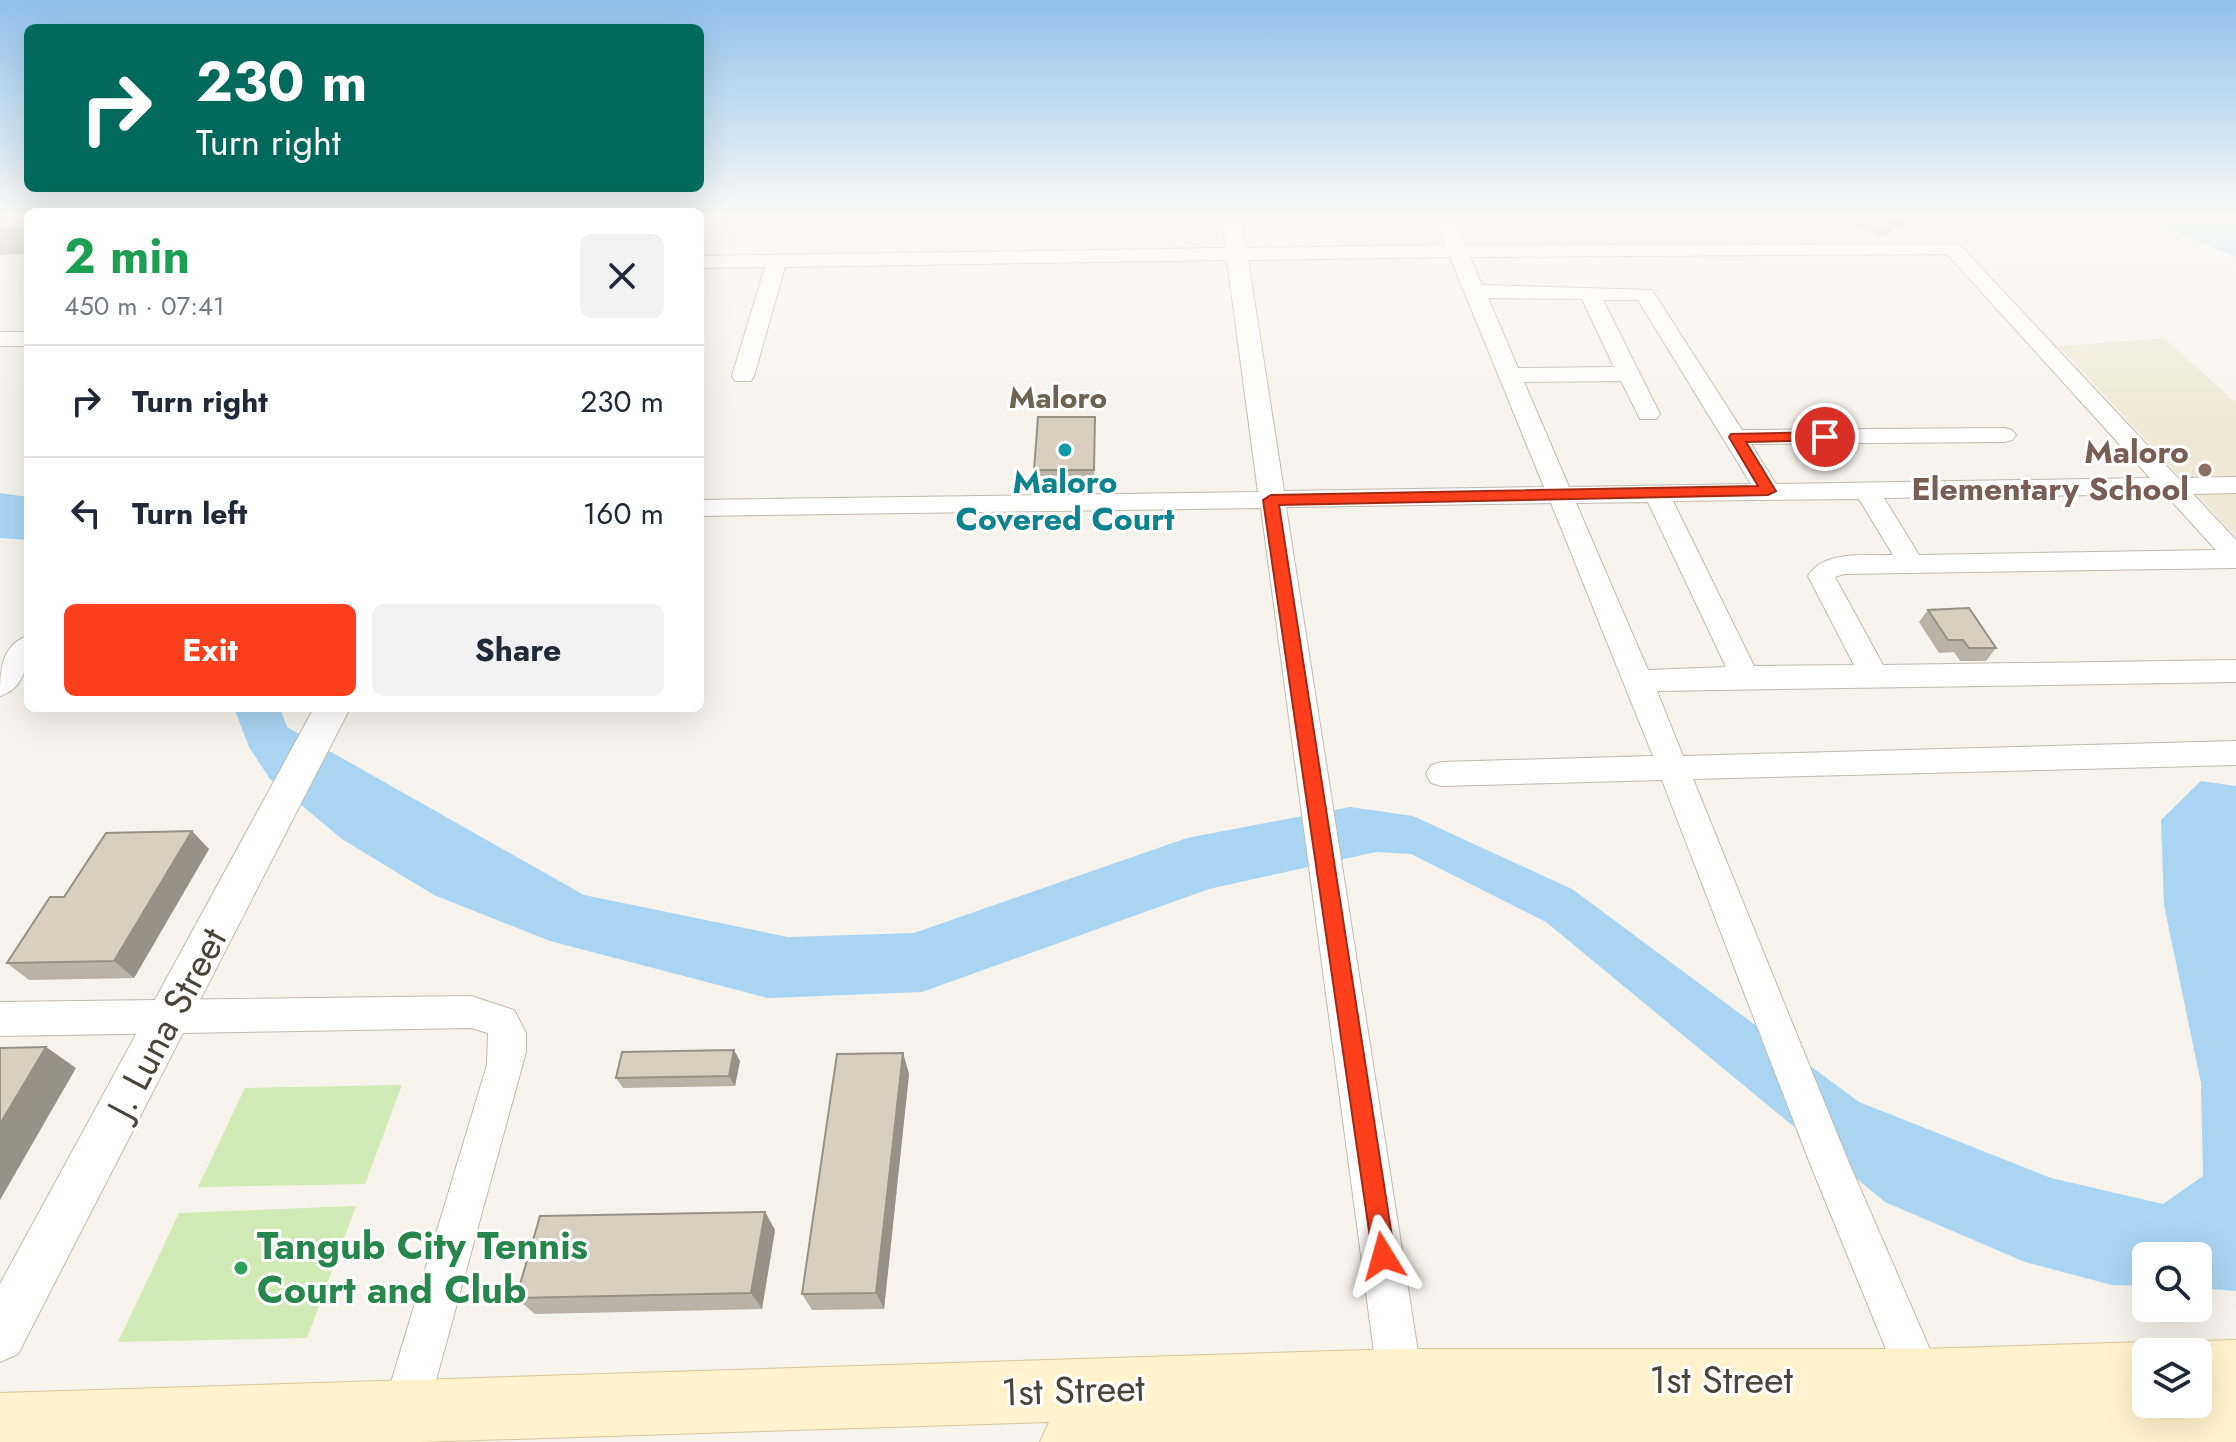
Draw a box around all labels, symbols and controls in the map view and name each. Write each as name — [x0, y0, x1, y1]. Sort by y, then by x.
text: 230 m — [196, 41, 367, 122]
icon: right — [64, 56, 168, 160]
text: Turn right — [196, 116, 341, 168]
text: 2 min — [64, 222, 190, 291]
button: close — [580, 234, 664, 318]
text: 450 m · 07:41 — [64, 287, 225, 325]
district label: Maloro — [1009, 376, 1107, 419]
icon: right — [64, 379, 108, 423]
text: Turn right — [132, 380, 268, 423]
text: 230 m — [580, 380, 664, 423]
pin — [1791, 403, 1859, 471]
icon: arrive — [1803, 415, 1847, 459]
place label: Maloro Elementary School — [1912, 429, 2189, 512]
marker: Maloro Covered Court — [1056, 441, 1074, 459]
place label: Maloro Covered Court — [956, 459, 1175, 542]
marker: Maloro Elementary School — [2196, 461, 2214, 479]
icon: left — [64, 491, 108, 535]
text: Turn left — [132, 492, 247, 535]
text: 160 m — [583, 492, 664, 535]
button: Exit — [64, 604, 356, 696]
button: Share — [372, 604, 664, 696]
street label: J. Luna Street — [91, 918, 240, 1132]
position arrow — [1341, 1214, 1425, 1298]
place label: Tangub City Tennis Court and Club — [257, 1218, 588, 1317]
map controls — [2132, 1242, 2212, 1418]
button: search — [2132, 1242, 2212, 1322]
marker: Tangub City Tennis Court and Club — [232, 1259, 250, 1277]
button: layers — [2132, 1338, 2212, 1418]
street label: 1st Street — [1649, 1352, 1793, 1407]
street label: 1st Street — [1000, 1360, 1146, 1419]

